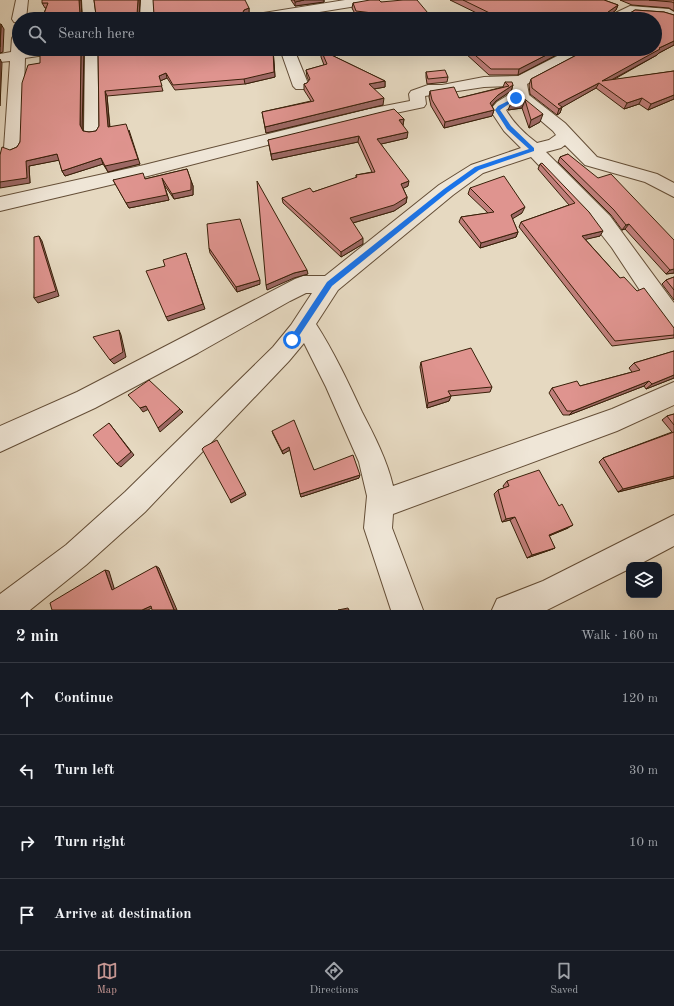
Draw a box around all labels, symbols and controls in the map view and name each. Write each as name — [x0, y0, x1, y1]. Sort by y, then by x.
search box — [12, 12, 662, 56]
icon: search — [26, 23, 48, 45]
text: Search here — [58, 27, 135, 42]
route end — [507, 89, 525, 107]
route start — [283, 331, 301, 349]
map controls — [626, 562, 662, 598]
button: layers — [626, 562, 662, 598]
text: 2 min — [16, 628, 59, 645]
text: Walk · 160 m — [581, 629, 658, 642]
icon: ahead — [16, 688, 38, 710]
text: Continue — [54, 691, 113, 706]
text: 120 m — [621, 692, 658, 705]
icon: left — [16, 760, 38, 782]
text: Turn left — [54, 763, 114, 778]
text: 30 m — [629, 764, 658, 777]
icon: right — [16, 832, 38, 854]
text: Turn right — [54, 835, 125, 850]
text: 10 m — [629, 836, 658, 849]
icon: arrive — [16, 904, 38, 926]
text: Arrive at destination — [54, 907, 192, 922]
tab: Map — [96, 960, 118, 998]
tab: Directions — [310, 960, 358, 998]
tab: Saved — [550, 960, 578, 998]

